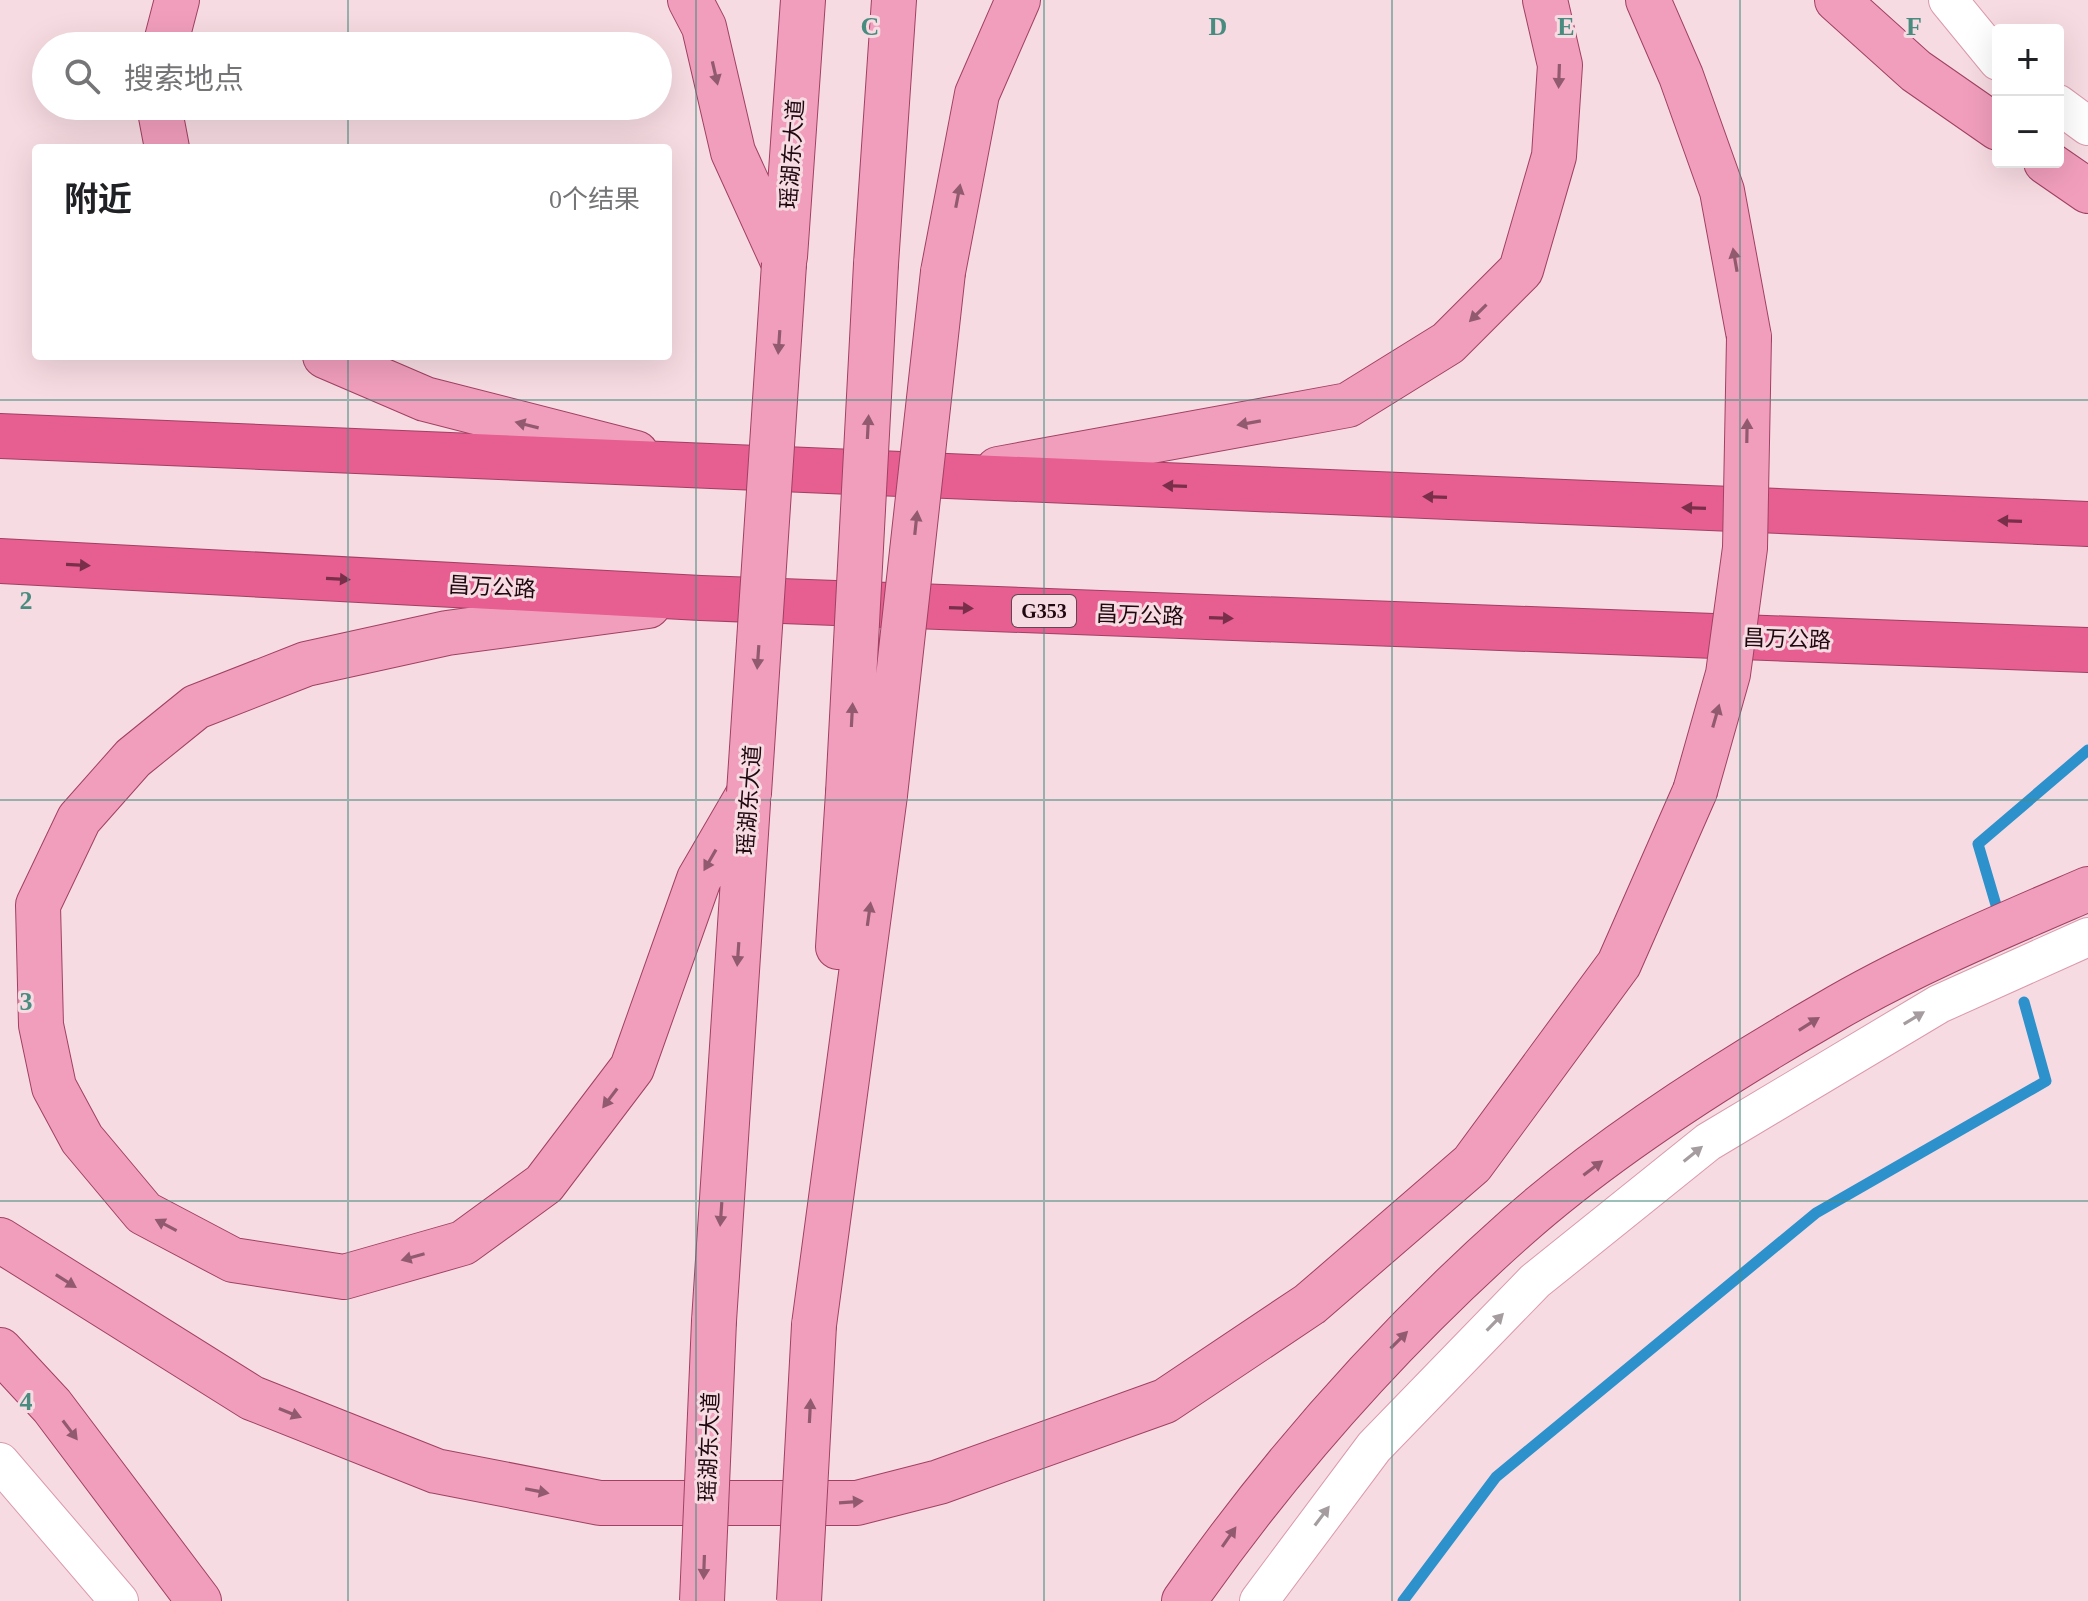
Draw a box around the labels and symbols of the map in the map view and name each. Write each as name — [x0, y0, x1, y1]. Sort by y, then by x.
text: C — [861, 12, 879, 41]
text: D — [1209, 12, 1227, 41]
text: E — [1557, 12, 1575, 41]
text: F — [1906, 12, 1922, 41]
one-way arrow — [709, 61, 722, 86]
one-way arrow — [1552, 64, 1565, 89]
street label: 瑶湖东大道 — [776, 98, 808, 210]
one-way arrow — [952, 183, 964, 208]
one-way arrow — [1729, 248, 1741, 273]
one-way arrow — [1469, 304, 1488, 322]
one-way arrow — [772, 330, 785, 355]
one-way arrow — [861, 414, 874, 439]
one-way arrow — [1236, 417, 1261, 430]
one-way arrow — [515, 418, 540, 430]
one-way arrow — [1741, 418, 1754, 443]
one-way arrow — [1162, 479, 1187, 492]
one-way arrow — [1422, 490, 1447, 503]
one-way arrow — [1681, 501, 1706, 514]
one-way arrow — [909, 510, 922, 535]
one-way arrow — [1997, 515, 2022, 528]
one-way arrow — [66, 558, 91, 571]
street label: 昌万公路 — [447, 572, 537, 602]
one-way arrow — [325, 573, 350, 586]
text: 2 — [20, 586, 33, 615]
road number: G353 — [1012, 595, 1076, 627]
street label: 昌万公路 — [1096, 601, 1184, 629]
one-way arrow — [949, 602, 974, 615]
one-way arrow — [1209, 612, 1234, 625]
street label: 昌万公路 — [1743, 625, 1831, 653]
one-way arrow — [751, 645, 764, 670]
one-way arrow — [846, 702, 859, 727]
one-way arrow — [1710, 703, 1723, 727]
street label: 瑶湖东大道 — [733, 744, 765, 856]
one-way arrow — [703, 849, 717, 871]
one-way arrow — [863, 902, 876, 927]
one-way arrow — [731, 942, 744, 967]
text: 3 — [20, 987, 33, 1016]
one-way arrow — [1903, 1012, 1925, 1026]
one-way arrow — [1798, 1017, 1820, 1031]
one-way arrow — [602, 1088, 618, 1108]
one-way arrow — [1683, 1147, 1703, 1163]
one-way arrow — [1583, 1161, 1603, 1177]
one-way arrow — [714, 1202, 727, 1227]
one-way arrow — [155, 1218, 178, 1231]
one-way arrow — [401, 1251, 425, 1264]
one-way arrow — [55, 1274, 77, 1288]
one-way arrow — [1485, 1313, 1503, 1332]
one-way arrow — [1389, 1331, 1407, 1350]
text: 4 — [20, 1387, 33, 1416]
street label: 瑶湖东大道 — [695, 1392, 723, 1502]
one-way arrow — [803, 1398, 816, 1423]
one-way arrow — [278, 1406, 302, 1419]
one-way arrow — [61, 1420, 77, 1440]
one-way arrow — [524, 1485, 549, 1498]
one-way arrow — [839, 1495, 864, 1508]
one-way arrow — [1314, 1506, 1330, 1526]
one-way arrow — [1221, 1527, 1236, 1548]
one-way arrow — [697, 1555, 710, 1580]

